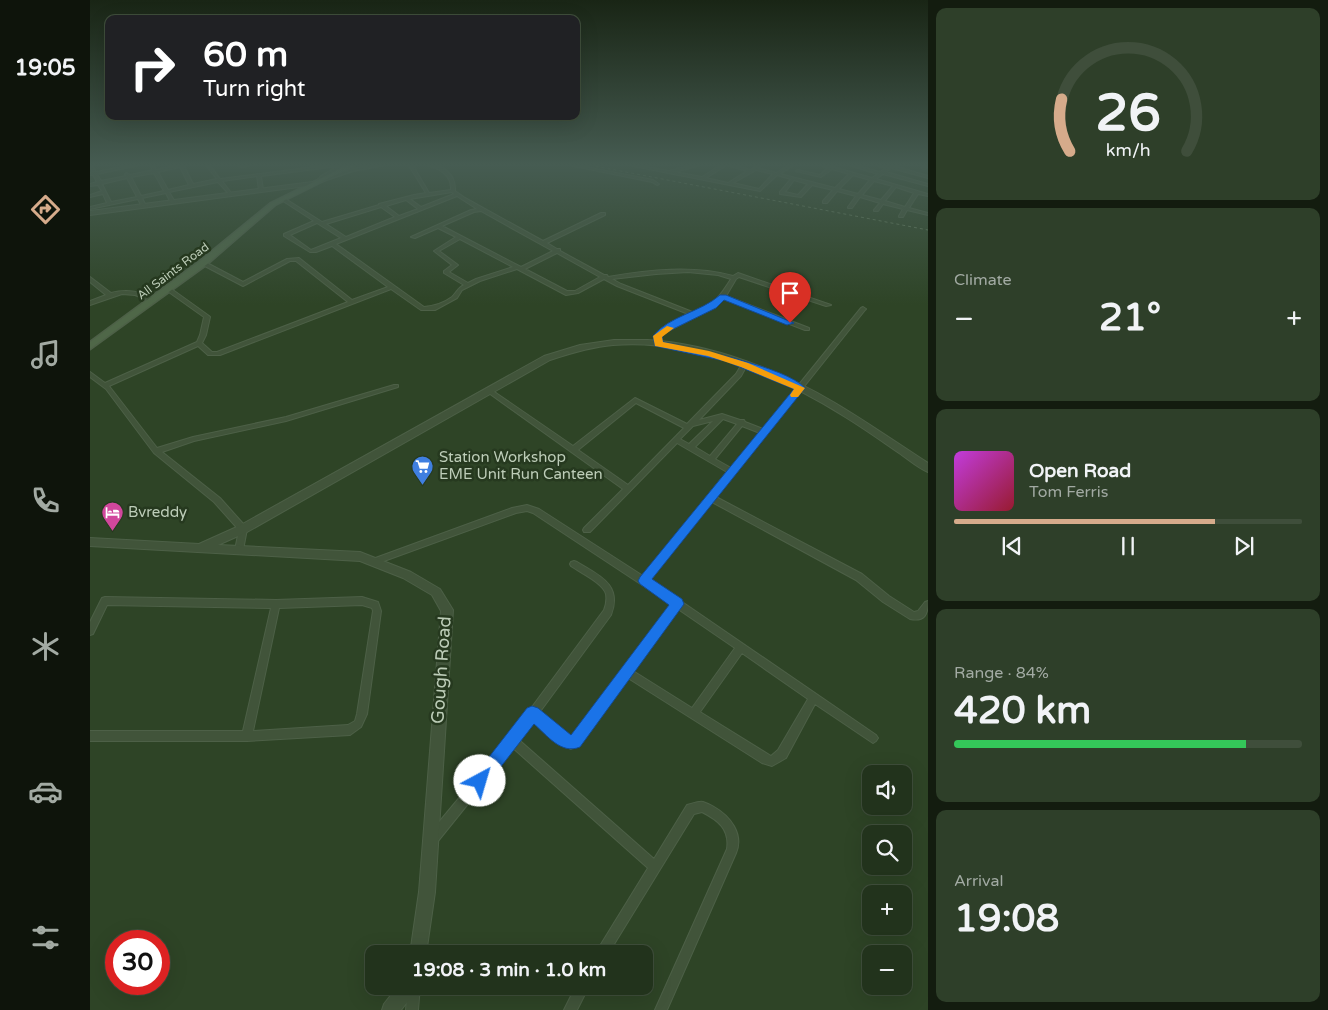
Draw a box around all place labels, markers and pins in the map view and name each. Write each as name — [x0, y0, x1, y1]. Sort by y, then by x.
pin — [769, 272, 811, 323]
place label: Station Workshop EME Unit Run Canteen — [439, 448, 603, 483]
supermarket icon: Station Workshop EME Unit Run Canteen — [411, 454, 435, 485]
hotel icon: Bvreddy — [100, 500, 124, 531]
place label: Bvreddy — [128, 503, 187, 521]

